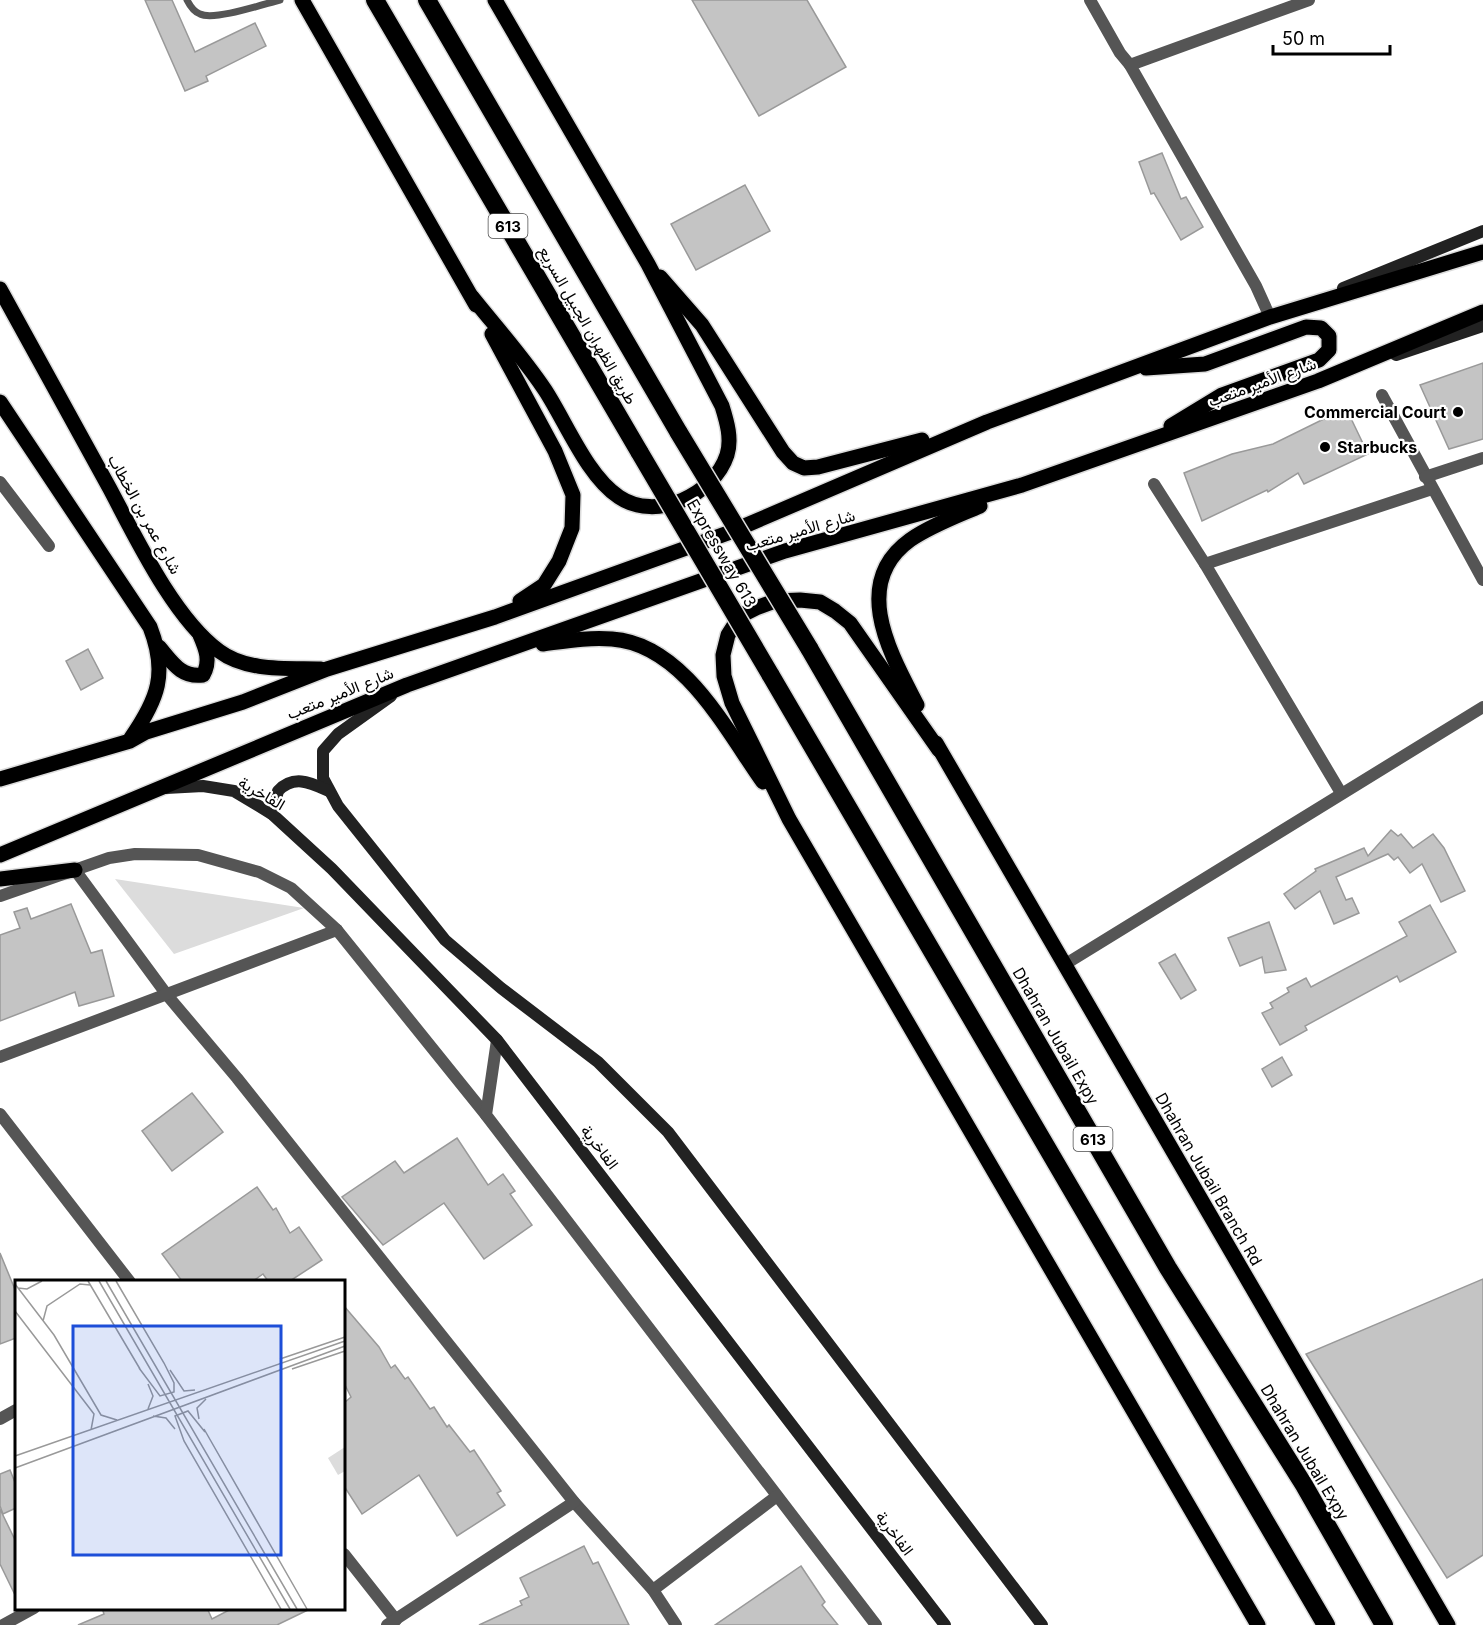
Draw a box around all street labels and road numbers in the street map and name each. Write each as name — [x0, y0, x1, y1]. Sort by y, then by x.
road number: 613 — [488, 214, 528, 238]
street label: طريق الظهران الجبيل السريع — [533, 242, 642, 409]
street label: شارع الأمير متعب — [1205, 353, 1319, 413]
street label: شارع عمر بن الخطاب — [102, 451, 186, 578]
street label: Expressway 613 — [683, 495, 761, 611]
street label: شارع الأمير متعب — [743, 505, 858, 557]
street label: شارع الأمير متعب — [284, 662, 397, 725]
street label: الفاخرية — [235, 772, 289, 815]
street label: Dhahran Jubail Expy — [1009, 964, 1103, 1108]
street label: Dhahran Jubail Branch Rd — [1151, 1089, 1267, 1269]
street label: الفاخرية — [576, 1121, 623, 1174]
road number: 613 — [1074, 1127, 1112, 1151]
street label: Dhahran Jubail Expy — [1257, 1380, 1353, 1524]
street label: الفاخرية — [871, 1507, 918, 1560]

